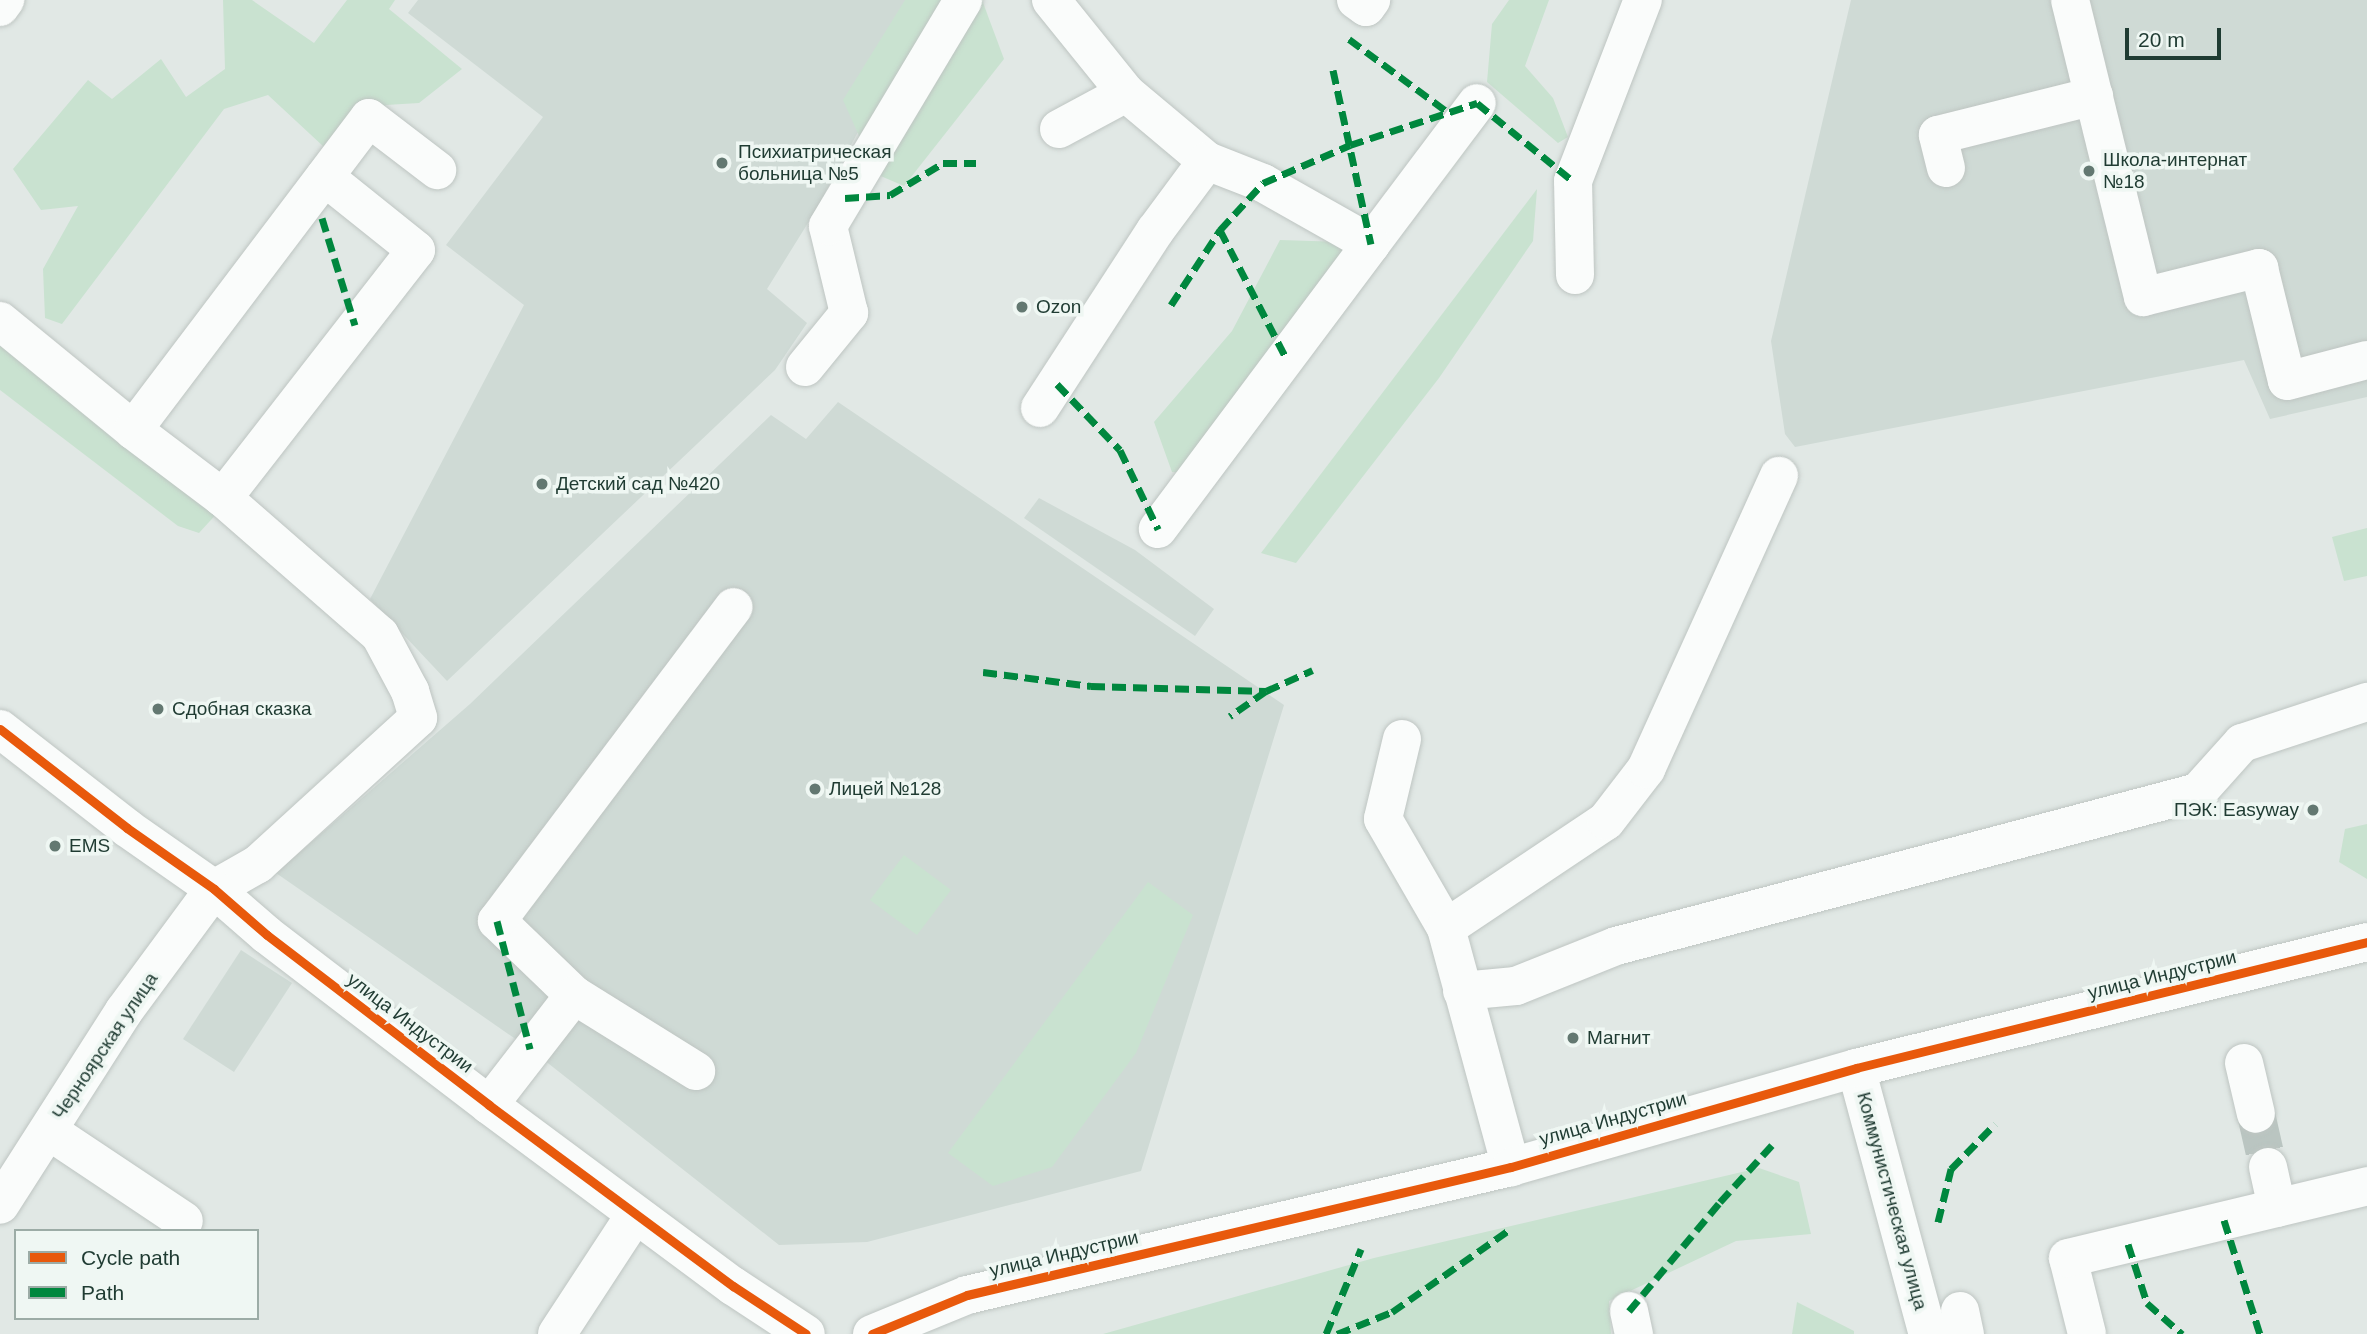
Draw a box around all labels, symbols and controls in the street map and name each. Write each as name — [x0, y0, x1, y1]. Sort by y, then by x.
scale bar — [2129, 14, 2225, 58]
text: 20 m — [2138, 28, 2185, 51]
place label: Психиатрическая больница №5 — [738, 141, 891, 185]
place label: Школа-интернат №18 — [2103, 149, 2247, 193]
marker: Психиатрическая больница №5 — [712, 153, 732, 173]
marker: Школа-интернат №18 — [2081, 163, 2097, 179]
place label: Ozon — [1036, 296, 1081, 318]
marker: Ozon — [1014, 299, 1030, 315]
place label: Детский сад №420 — [556, 473, 720, 495]
marker: Детский сад №420 — [534, 476, 550, 492]
place label: Сдобная сказка — [172, 698, 311, 720]
marker: Сдобная сказка — [150, 701, 166, 717]
place label: Лицей №128 — [829, 778, 941, 800]
marker: Лицей №128 — [807, 781, 823, 797]
place label: ПЭК: Easyway — [2174, 799, 2299, 821]
marker: ПЭК: Easyway — [2305, 802, 2321, 818]
place label: EMS — [69, 835, 110, 857]
marker: EMS — [47, 838, 63, 854]
street label: улица Индустрии — [2085, 946, 2239, 1004]
street label: Черноярская улица — [47, 968, 163, 1124]
street label: улица Индустрии — [342, 968, 478, 1078]
place label: Магнит — [1587, 1027, 1650, 1049]
marker: Магнит — [1565, 1030, 1581, 1046]
street label: улица Индустрии — [1537, 1087, 1689, 1151]
street label: Коммунистическая улица — [1852, 1090, 1932, 1312]
street label: улица Индустрии — [987, 1226, 1141, 1282]
legend — [14, 1229, 259, 1320]
text: Cycle path — [81, 1246, 180, 1269]
text: Path — [81, 1281, 124, 1304]

